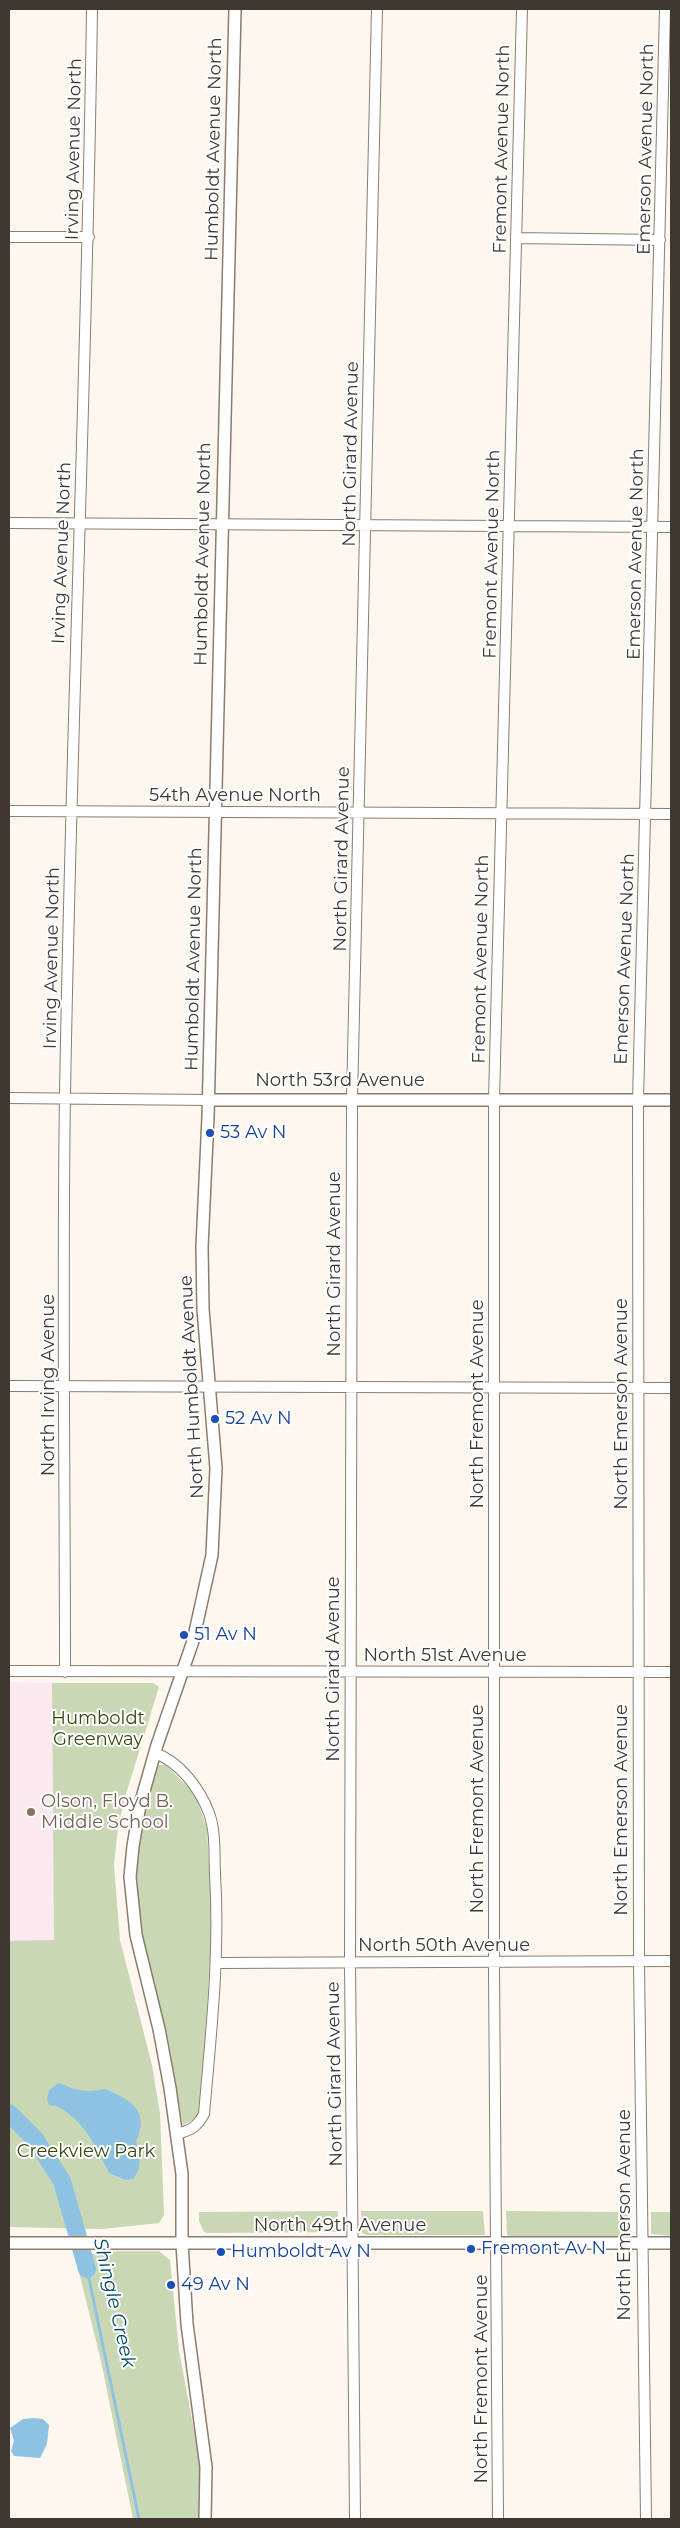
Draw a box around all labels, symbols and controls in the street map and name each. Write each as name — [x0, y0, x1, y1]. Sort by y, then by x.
street label: Humboldt Avenue North — [201, 37, 227, 261]
street label: Emerson Avenue North — [633, 43, 659, 255]
street label: Fremont Avenue North — [489, 44, 515, 254]
street label: Irving Avenue North — [62, 58, 86, 240]
street label: North Girard Avenue — [339, 361, 363, 547]
street label: Humboldt Avenue North — [190, 442, 216, 666]
street label: Emerson Avenue North — [623, 448, 649, 660]
street label: Fremont Avenue North — [479, 449, 505, 659]
street label: Irving Avenue North — [48, 462, 76, 644]
street label: North Girard Avenue — [330, 766, 354, 952]
street label: 54th Avenue North — [149, 785, 321, 807]
street label: Humboldt Avenue North — [181, 847, 207, 1071]
street label: Emerson Avenue North — [611, 853, 639, 1065]
street label: Fremont Avenue North — [468, 854, 494, 1064]
street label: Irving Avenue North — [40, 867, 64, 1049]
street label: North 53rd Avenue — [255, 1070, 425, 1092]
place label: 53 Av N — [220, 1122, 287, 1144]
marker: 53 Av N — [204, 1127, 216, 1139]
street label: North Girard Avenue — [324, 1171, 346, 1357]
street label: North Humboldt Avenue — [175, 1275, 209, 1499]
street label: North Irving Avenue — [38, 1294, 60, 1476]
street label: North Emerson Avenue — [611, 1298, 633, 1510]
street label: North Fremont Avenue — [467, 1299, 489, 1509]
place label: 52 Av N — [225, 1408, 292, 1430]
marker: 52 Av N — [209, 1413, 221, 1425]
street label: North Girard Avenue — [323, 1576, 345, 1762]
place label: 51 Av N — [194, 1624, 257, 1646]
marker: 51 Av N — [178, 1629, 190, 1641]
street label: North 51st Avenue — [363, 1645, 527, 1667]
street label: North Fremont Avenue — [467, 1704, 489, 1914]
street label: North Emerson Avenue — [611, 1704, 633, 1916]
park label: Humboldt Greenway — [51, 1708, 145, 1750]
place label: Olson, Floyd B. Middle School — [41, 1791, 173, 1834]
marker: Olson, Floyd B. Middle School — [25, 1806, 37, 1818]
street label: North 50th Avenue — [358, 1935, 530, 1957]
street label: North Girard Avenue — [323, 1981, 347, 2167]
street label: North Emerson Avenue — [614, 2109, 636, 2321]
park label: Creekview Park — [17, 2141, 155, 2163]
street label: North 49th Avenue — [254, 2215, 426, 2237]
water label: Shingle Creek — [88, 2236, 140, 2370]
place label: Fremont Av N — [481, 2238, 606, 2260]
place label: Humboldt Av N — [231, 2241, 371, 2263]
marker: Fremont Av N — [465, 2243, 477, 2255]
marker: Humboldt Av N — [215, 2246, 227, 2258]
place label: 49 Av N — [181, 2274, 250, 2296]
street label: North Fremont Avenue — [471, 2274, 493, 2484]
marker: 49 Av N — [165, 2279, 177, 2291]

